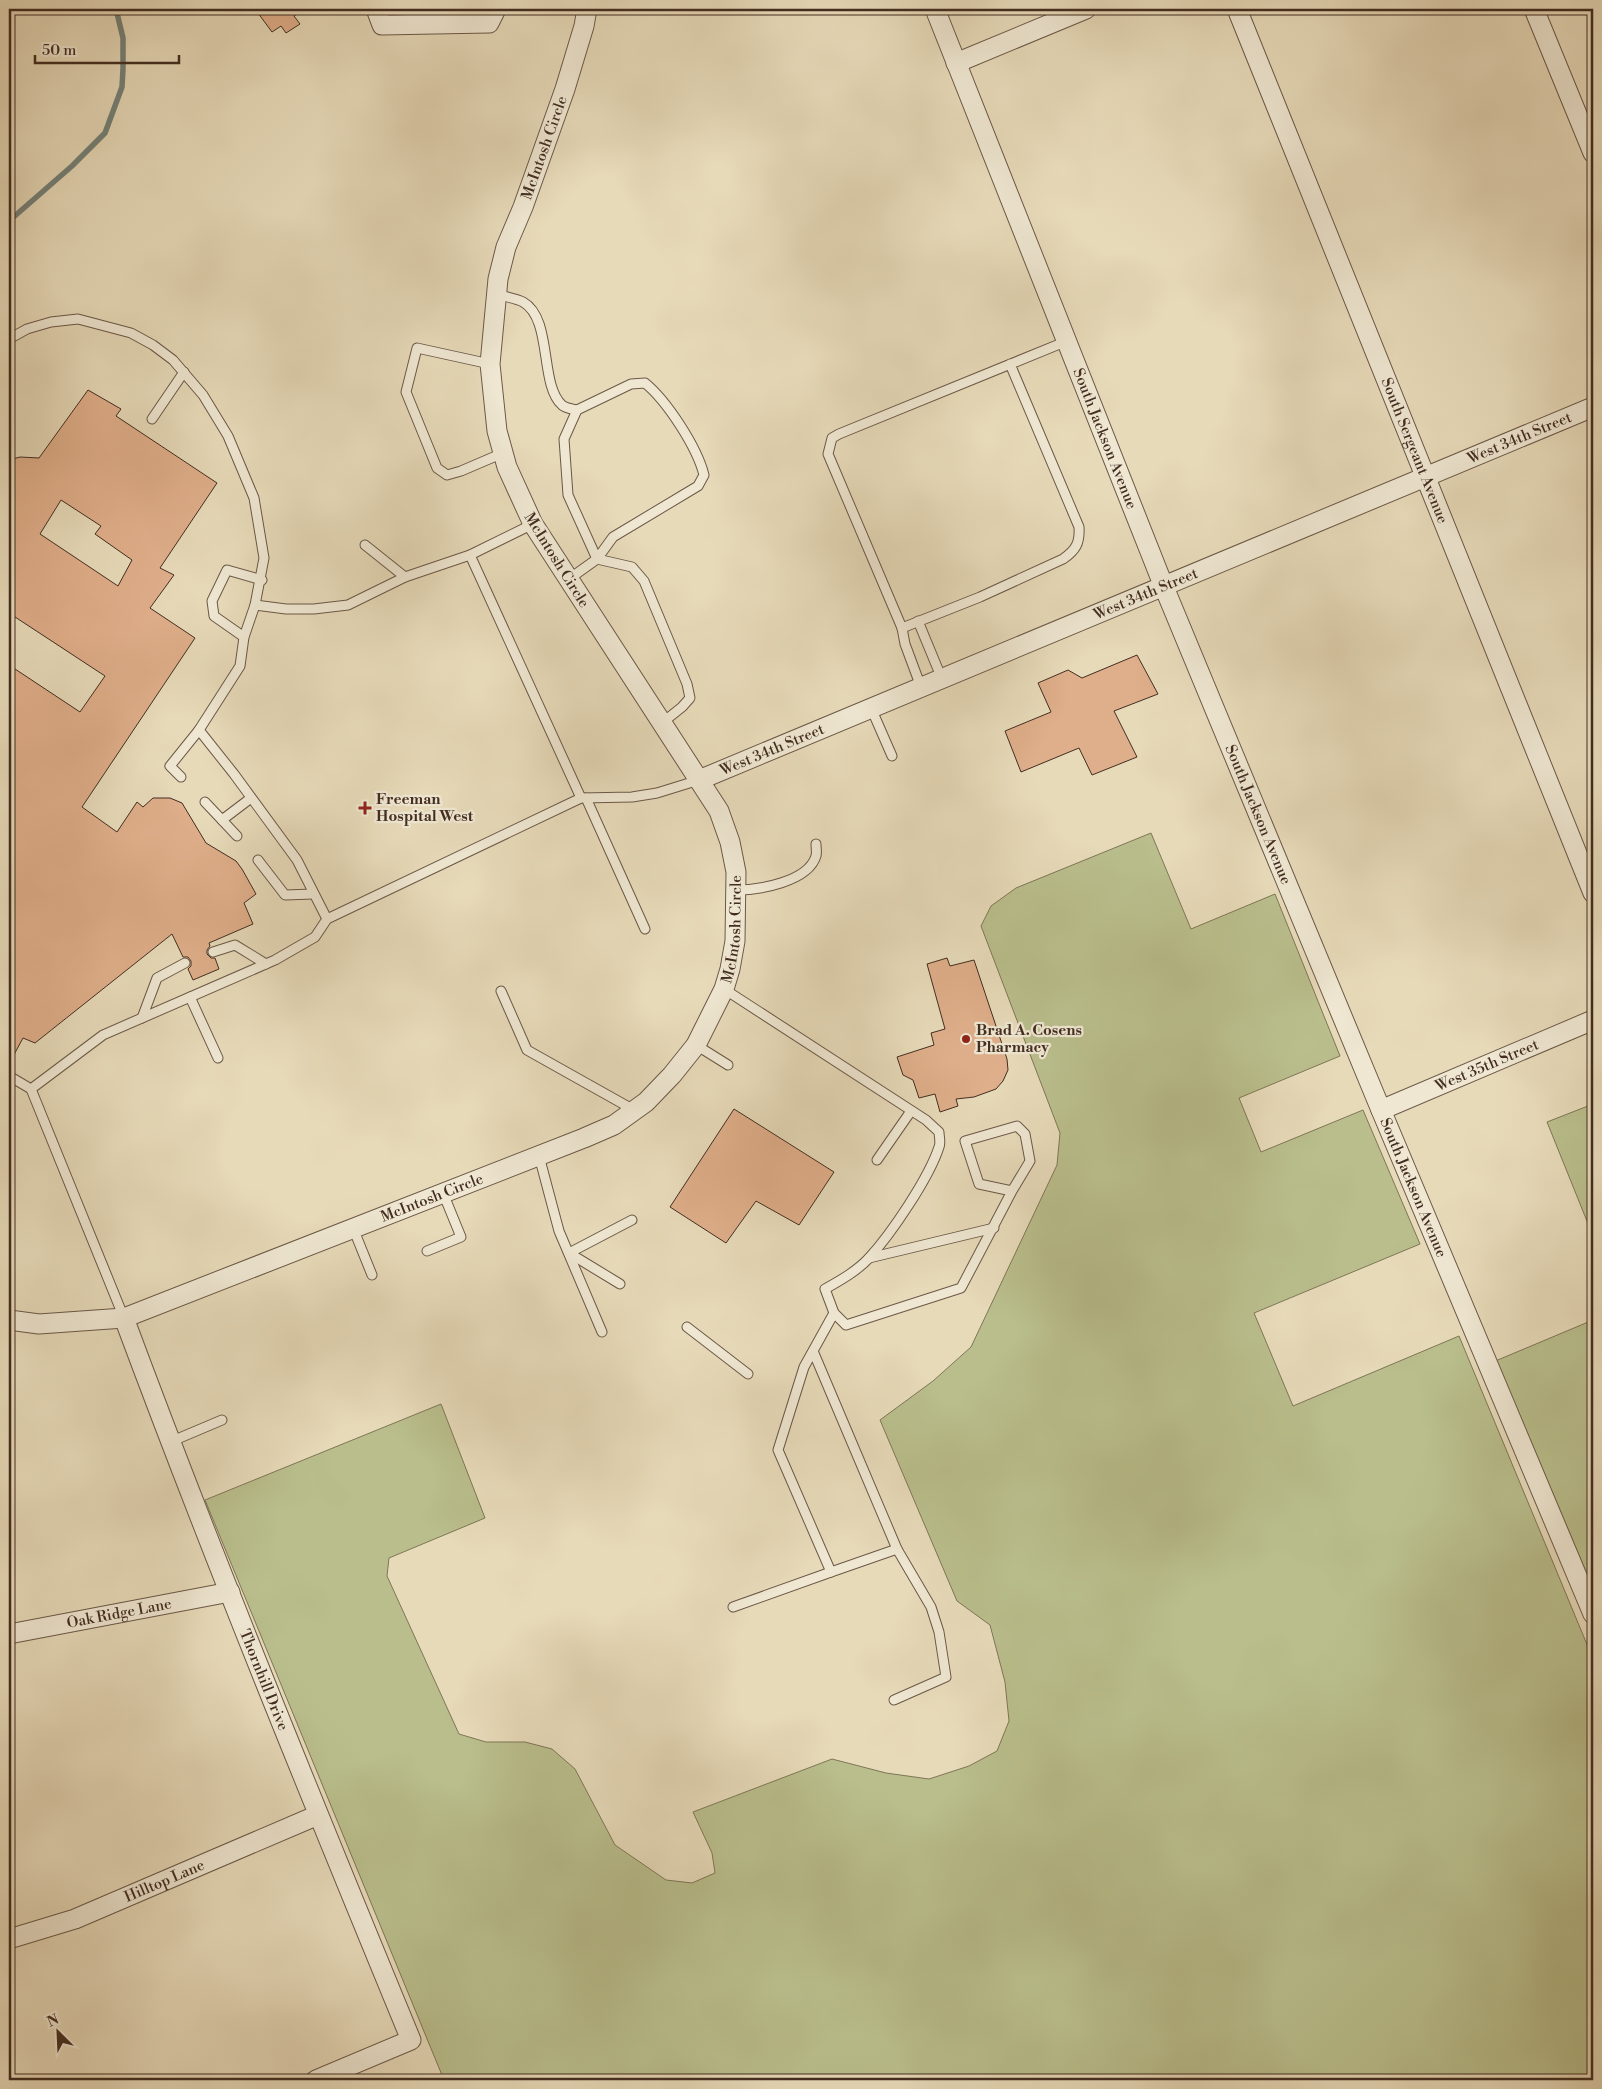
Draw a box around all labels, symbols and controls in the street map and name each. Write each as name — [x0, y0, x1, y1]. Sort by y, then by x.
scale bar — [35, 32, 179, 64]
text: 50 m — [42, 41, 76, 60]
street label: McIntosh Circle — [517, 93, 572, 202]
street label: South Jackson Avenue — [1068, 366, 1141, 512]
street label: South Sergeant Avenue — [1377, 375, 1452, 526]
street label: West 34th Street — [1464, 408, 1575, 469]
street label: McIntosh Circle — [520, 509, 593, 611]
street label: West 34th Street — [1090, 564, 1201, 625]
street label: West 34th Street — [716, 720, 828, 781]
street label: South Jackson Avenue — [1220, 742, 1295, 887]
place label: Freeman Hospital West — [376, 790, 474, 826]
marker: Freeman Hospital West — [358, 801, 372, 815]
street label: McIntosh Circle — [717, 875, 746, 986]
place label: Brad A. Cosens Pharmacy — [976, 1021, 1082, 1057]
marker: Brad A. Cosens Pharmacy — [960, 1033, 972, 1045]
street label: West 35th Street — [1432, 1035, 1542, 1096]
street label: South Jackson Avenue — [1375, 1115, 1451, 1260]
street label: McIntosh Circle — [378, 1169, 486, 1227]
street label: Oak Ridge Lane — [65, 1594, 173, 1633]
street label: Thornhill Drive — [235, 1627, 293, 1733]
street label: Hilltop Lane — [121, 1856, 207, 1907]
north arrow — [32, 2006, 82, 2056]
text: N — [44, 2011, 62, 2032]

